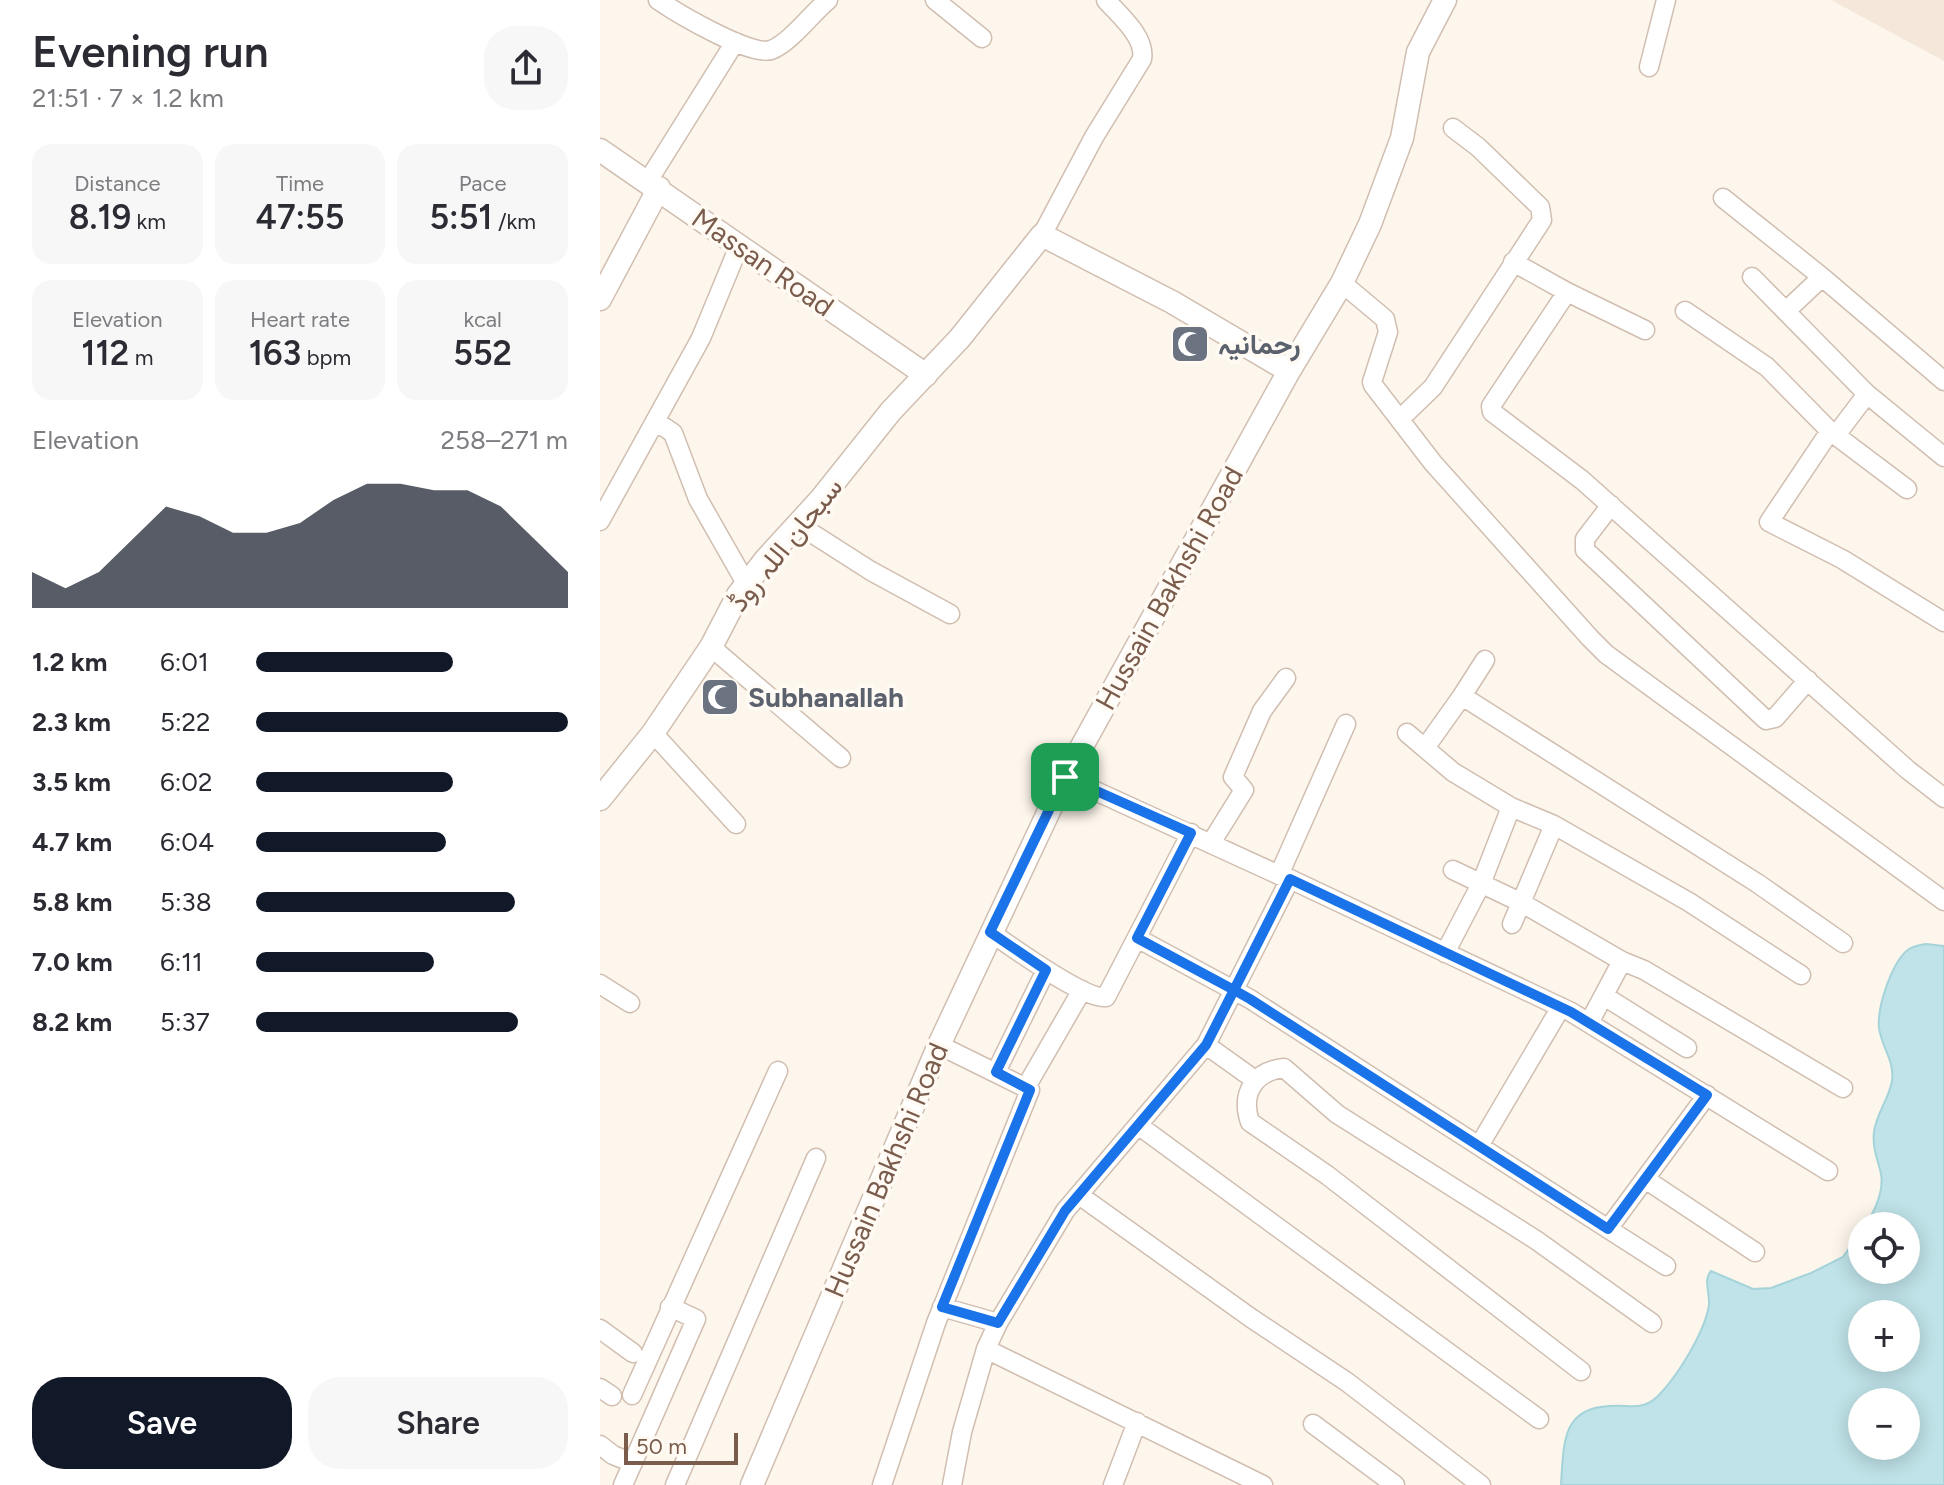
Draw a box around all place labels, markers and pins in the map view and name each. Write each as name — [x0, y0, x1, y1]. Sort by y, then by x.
mosque icon: رحمانیہ — [1169, 323, 1211, 365]
place label: رحمانیہ — [1218, 327, 1301, 362]
mosque icon: Subhanallah — [699, 676, 741, 718]
place label: Subhanallah — [748, 680, 904, 714]
pin — [1031, 743, 1099, 811]

